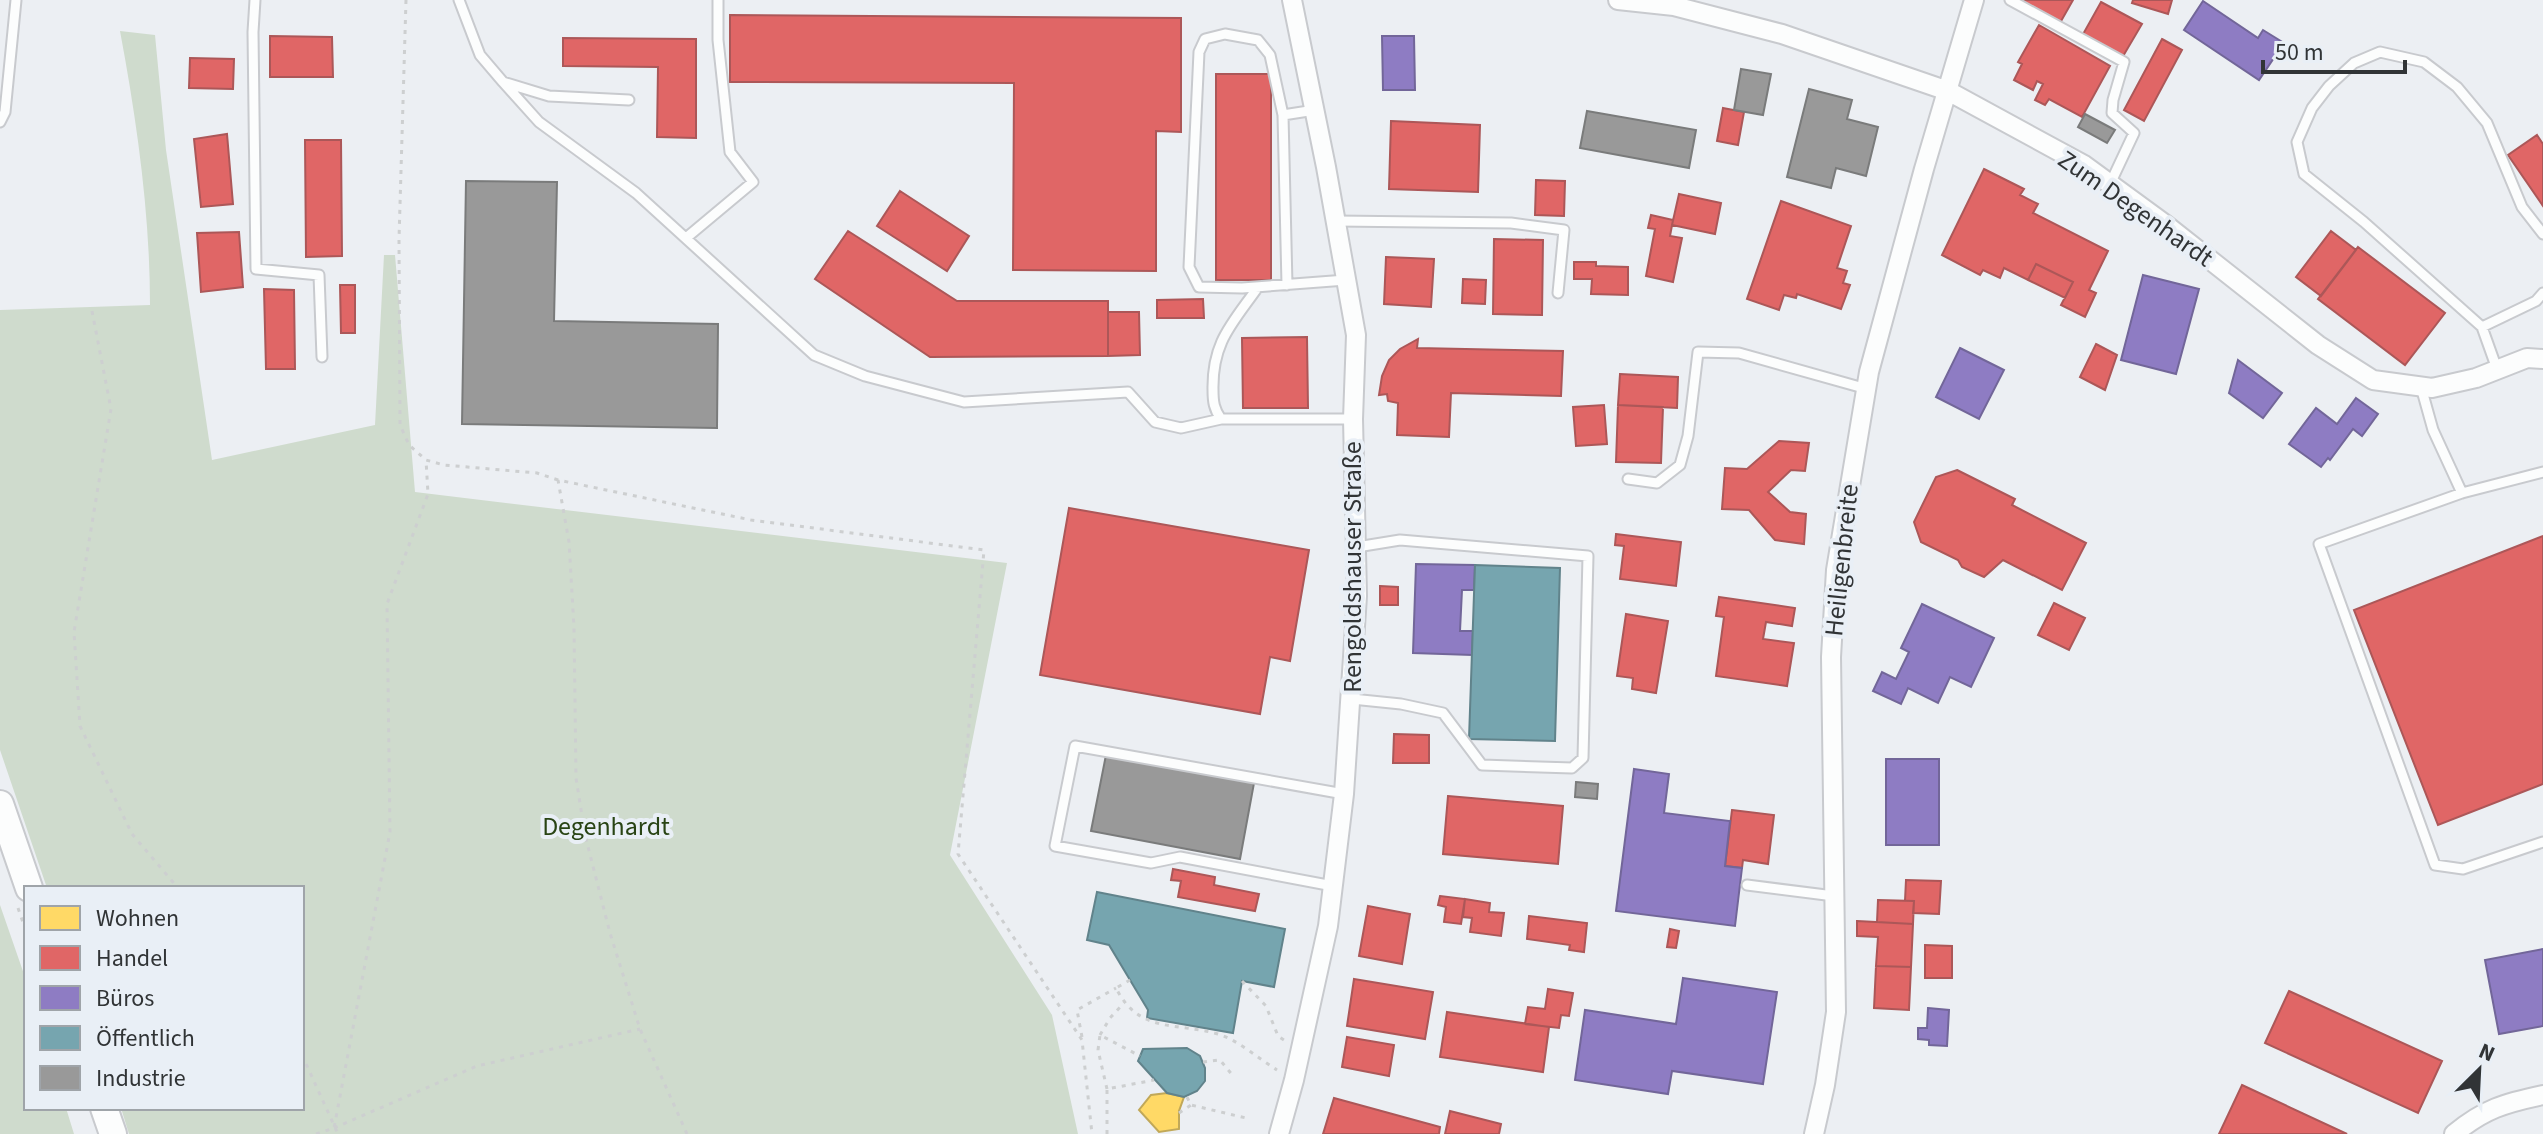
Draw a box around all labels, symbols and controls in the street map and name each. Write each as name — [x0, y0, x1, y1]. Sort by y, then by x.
scale bar — [2263, 24, 2405, 74]
text: 50 m — [2275, 35, 2324, 70]
street label: Zum Degenhardt — [2051, 141, 2221, 276]
street label: Rengoldshauser Straße — [1334, 441, 1371, 693]
street label: Heiligenbreite — [1815, 482, 1868, 638]
park label: Degenhardt — [542, 808, 670, 845]
legend — [24, 886, 304, 1110]
text: Wohnen — [96, 901, 179, 936]
text: Handel — [96, 941, 168, 976]
text: Büros — [96, 981, 154, 1016]
text: Öffentlich — [96, 1021, 195, 1056]
north arrow — [2439, 1030, 2519, 1110]
text: N — [2474, 1035, 2500, 1070]
text: Industrie — [96, 1061, 186, 1096]

